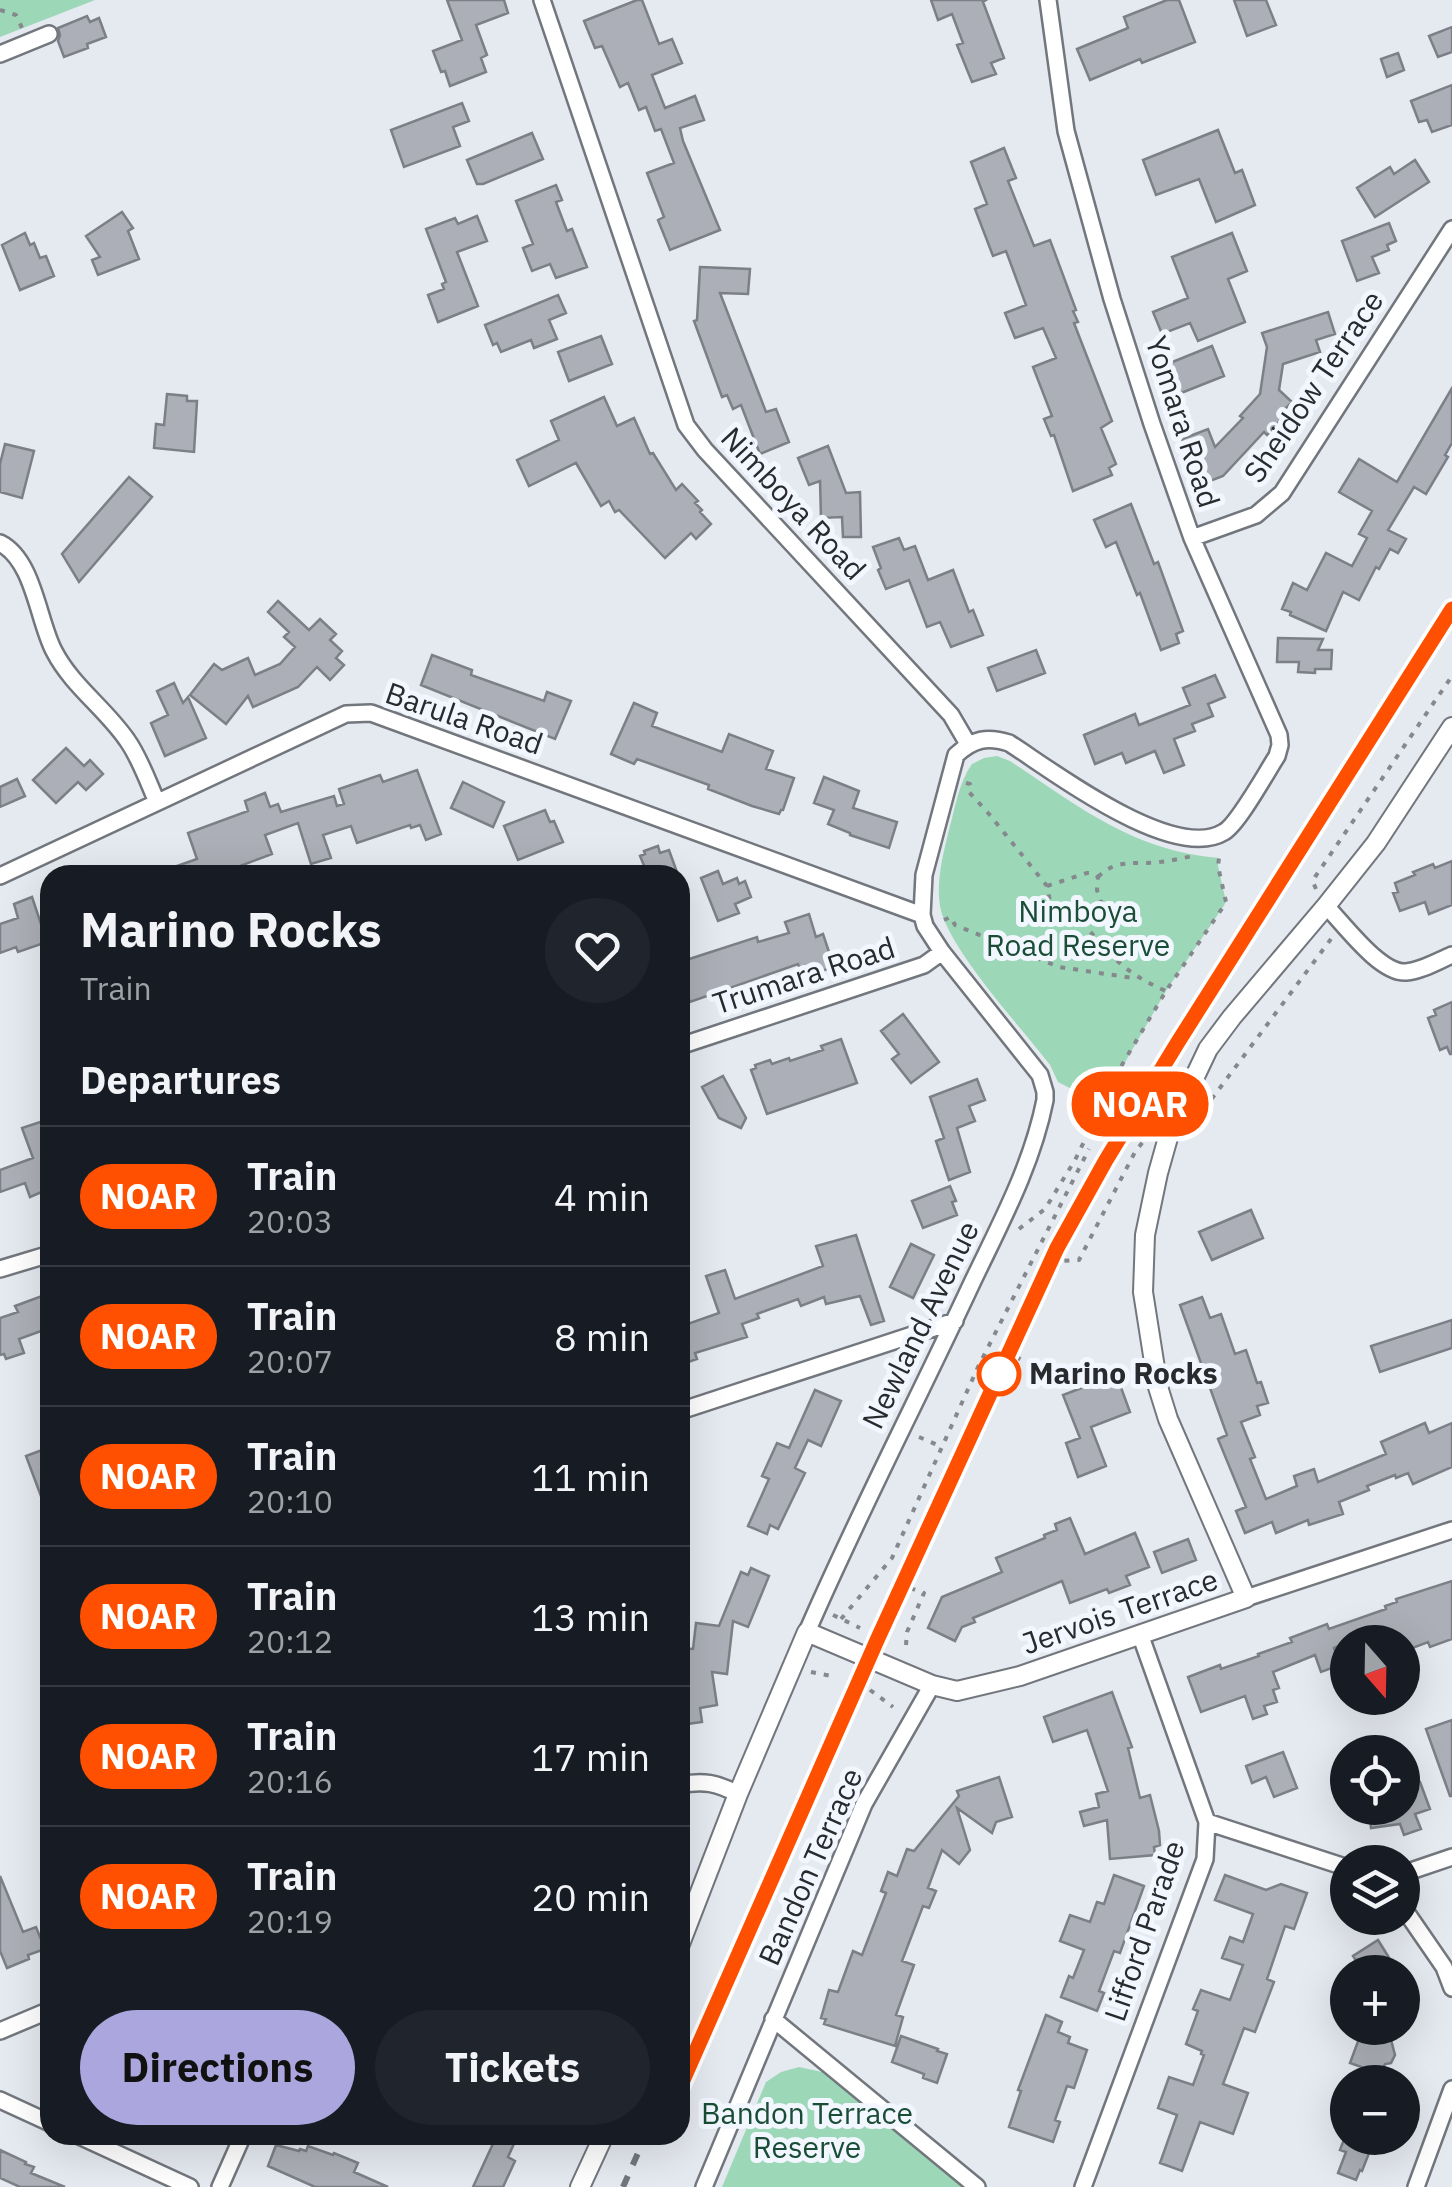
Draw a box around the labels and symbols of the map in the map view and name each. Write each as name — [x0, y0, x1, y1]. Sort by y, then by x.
street label: Sheidow Terrace — [1234, 283, 1391, 490]
street label: Yomara Road — [1137, 331, 1230, 512]
street label: Nimboya Road — [713, 418, 875, 588]
street label: Barula Road — [381, 672, 548, 763]
park label: Nimboya Road Reserve — [986, 891, 1170, 964]
street label: Trumara Road — [708, 927, 899, 1022]
line badge: NOAR — [1070, 1072, 1210, 1136]
street label: Newland Avenue — [852, 1214, 987, 1435]
marker: Marino Rocks — [978, 1353, 1020, 1395]
place label: Marino Rocks — [1029, 1353, 1218, 1392]
street label: Jervois Terrace — [1016, 1559, 1223, 1662]
north arrow — [1330, 1625, 1420, 1715]
street label: Bandon Terrace — [749, 1762, 871, 1971]
street label: Lifford Parade — [1094, 1835, 1193, 2026]
park label: Bandon Terrace Reserve — [701, 2093, 913, 2166]

